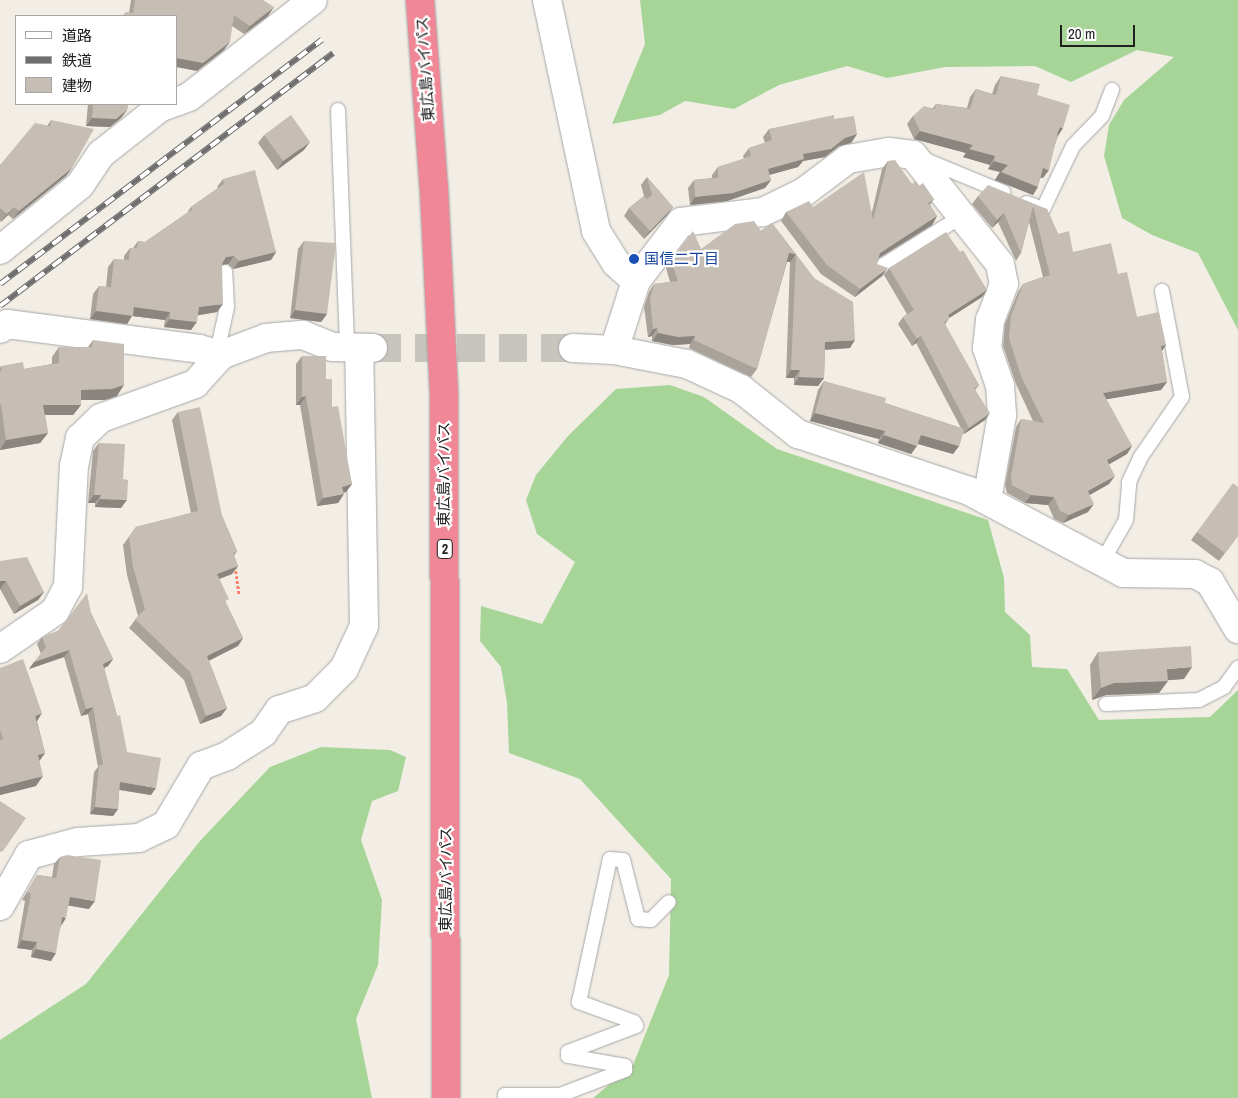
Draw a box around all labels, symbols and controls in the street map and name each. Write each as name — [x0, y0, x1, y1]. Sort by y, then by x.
legend — [15, 15, 178, 105]
scale bar — [1063, 15, 1138, 47]
street label: 東広島バイパス — [412, 16, 438, 122]
text: 20 m — [1068, 23, 1095, 44]
text: 道路 — [62, 25, 92, 46]
text: 鉄道 — [62, 50, 92, 71]
text: 建物 — [62, 75, 92, 96]
place label: 国信二丁目 — [644, 250, 719, 268]
marker: 国信二丁目 — [628, 253, 640, 265]
street label: 東広島バイパス — [435, 422, 453, 526]
road number: 2 — [436, 538, 454, 560]
street label: 東広島バイパス — [437, 827, 455, 931]

